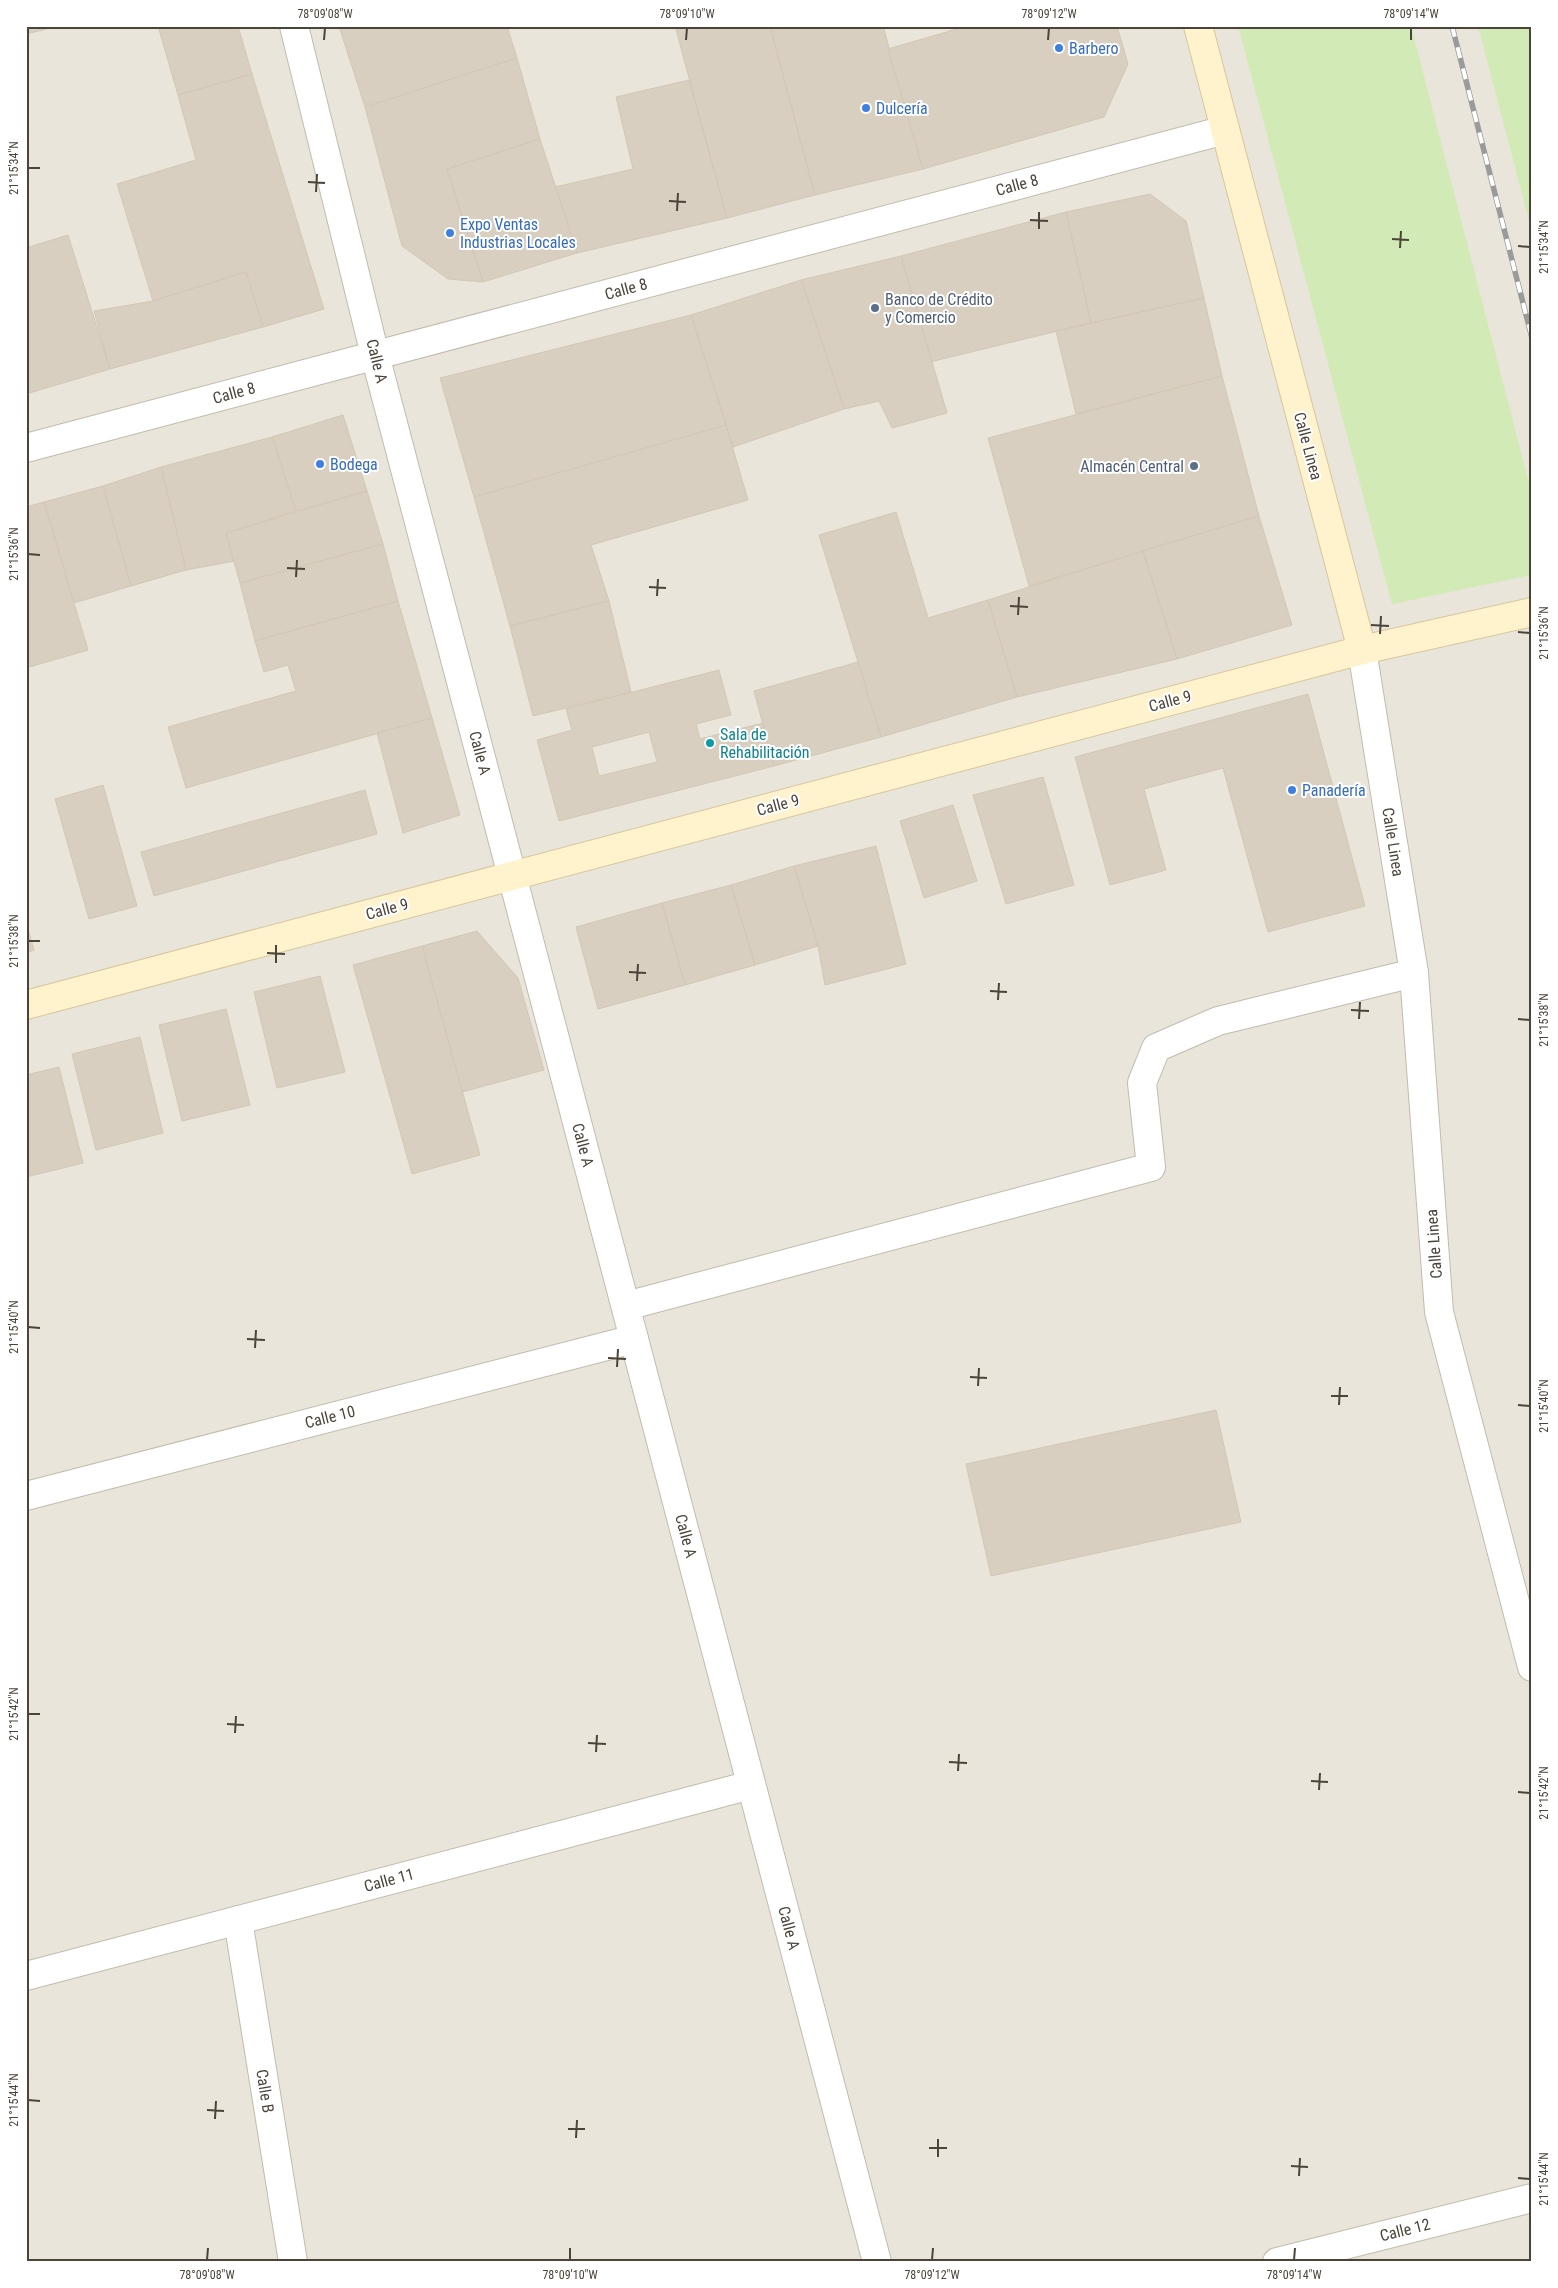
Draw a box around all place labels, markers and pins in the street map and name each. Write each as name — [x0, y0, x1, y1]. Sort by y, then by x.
place label: Barbero — [1069, 39, 1118, 58]
marker: Barbero — [1053, 42, 1065, 54]
place label: Dulcería — [876, 99, 928, 118]
marker: Dulcería — [860, 102, 872, 114]
place label: Expo Ventas Industrias Locales — [460, 215, 576, 252]
marker: Expo Ventas Industrias Locales — [444, 227, 456, 239]
place label: Banco de Crédito y Comercio — [885, 290, 993, 327]
marker: Banco de Crédito y Comercio — [869, 302, 881, 314]
place label: Bodega — [330, 455, 378, 474]
place label: Almacén Central — [1080, 457, 1184, 476]
marker: Bodega — [314, 458, 326, 470]
marker: Almacén Central — [1188, 460, 1200, 472]
place label: Sala de Rehabilitación — [720, 725, 810, 762]
marker: Sala de Rehabilitación — [704, 737, 716, 749]
place label: Panadería — [1302, 781, 1366, 800]
marker: Panadería — [1286, 784, 1298, 796]

